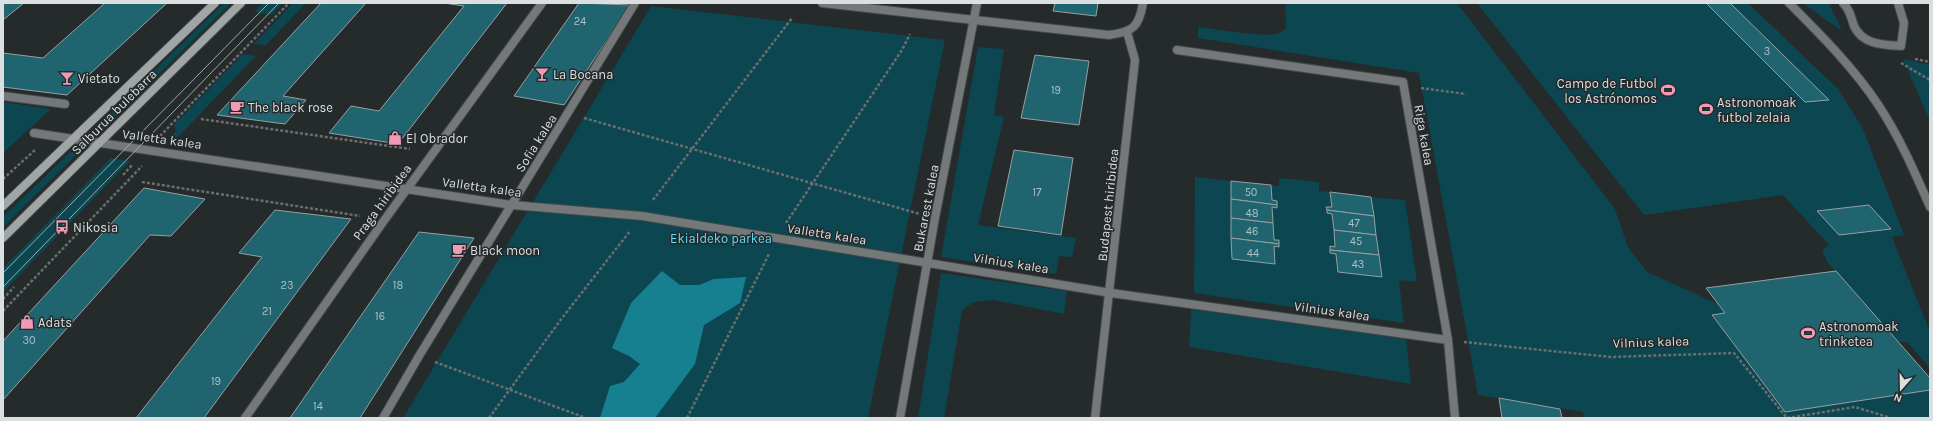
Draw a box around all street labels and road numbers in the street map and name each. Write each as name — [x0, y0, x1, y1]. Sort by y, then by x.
street label: Salburua bulebarra — [68, 66, 160, 158]
street label: Riga kalea — [1411, 103, 1437, 167]
street label: Sofia kalea — [512, 111, 560, 175]
street label: Valletta kalea — [121, 126, 203, 152]
street label: Budapest hiribidea — [1095, 148, 1121, 262]
street label: Praga hiribidea — [349, 161, 415, 243]
street label: Bukarest kalea — [910, 163, 942, 253]
street label: Valletta kalea — [441, 174, 523, 200]
street label: Valletta kalea — [786, 220, 868, 248]
street label: Vilnius kalea — [972, 250, 1050, 276]
street label: Vilnius kalea — [1293, 298, 1371, 324]
street label: Vilnius kalea — [1613, 333, 1689, 351]

